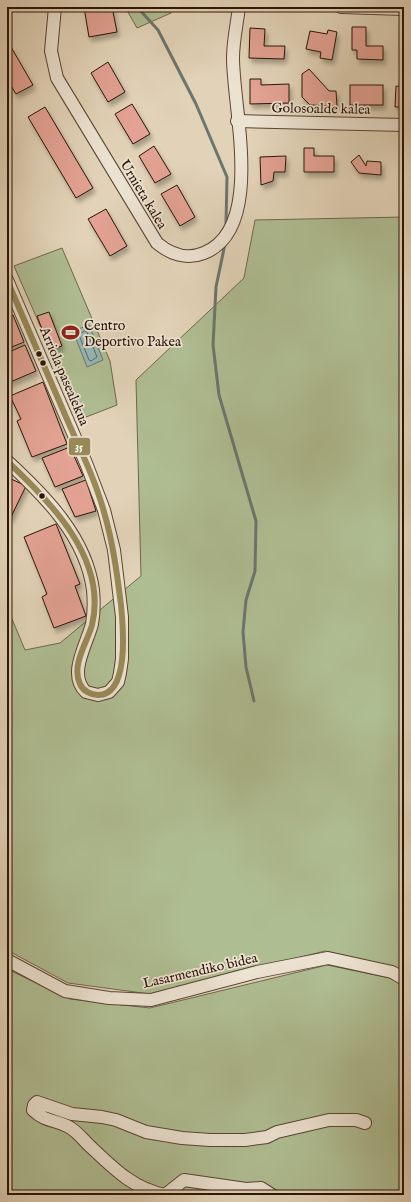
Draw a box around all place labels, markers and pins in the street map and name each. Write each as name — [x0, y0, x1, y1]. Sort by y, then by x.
place label: Centro Deportivo Pakea — [84, 317, 182, 351]
sports icon: Centro Deportivo Pakea — [61, 323, 81, 343]
unlabelled marker — [34, 349, 44, 359]
unlabelled marker — [38, 358, 48, 368]
unlabelled marker — [37, 491, 47, 501]

